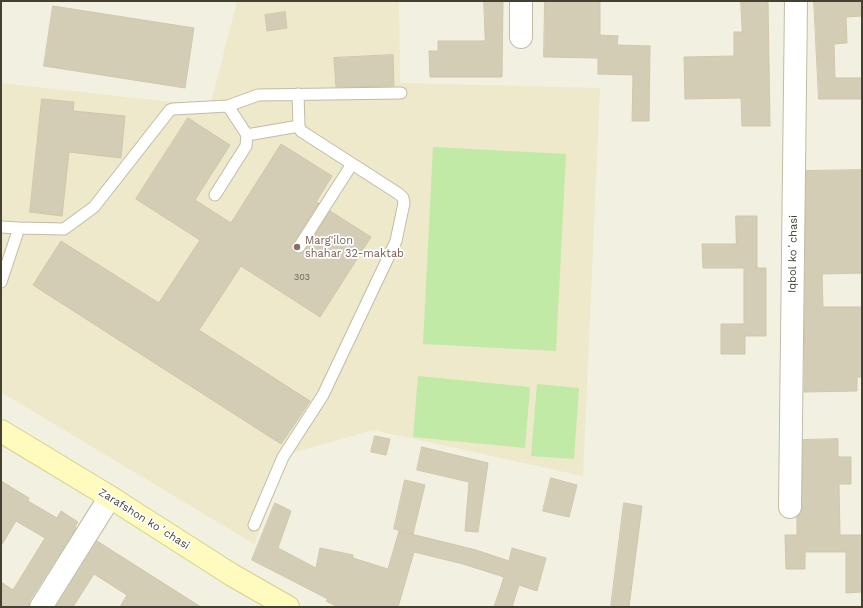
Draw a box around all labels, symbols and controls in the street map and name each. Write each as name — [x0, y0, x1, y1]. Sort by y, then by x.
street label: Iqbol koʻchasi — [786, 215, 800, 293]
place label: Marg'ilon shahar 32-maktab — [305, 234, 404, 260]
marker: Marg'ilon shahar 32-maktab — [292, 242, 302, 252]
house number: 303 — [294, 272, 310, 282]
street label: Zarafshon koʻchasi — [96, 486, 192, 552]

